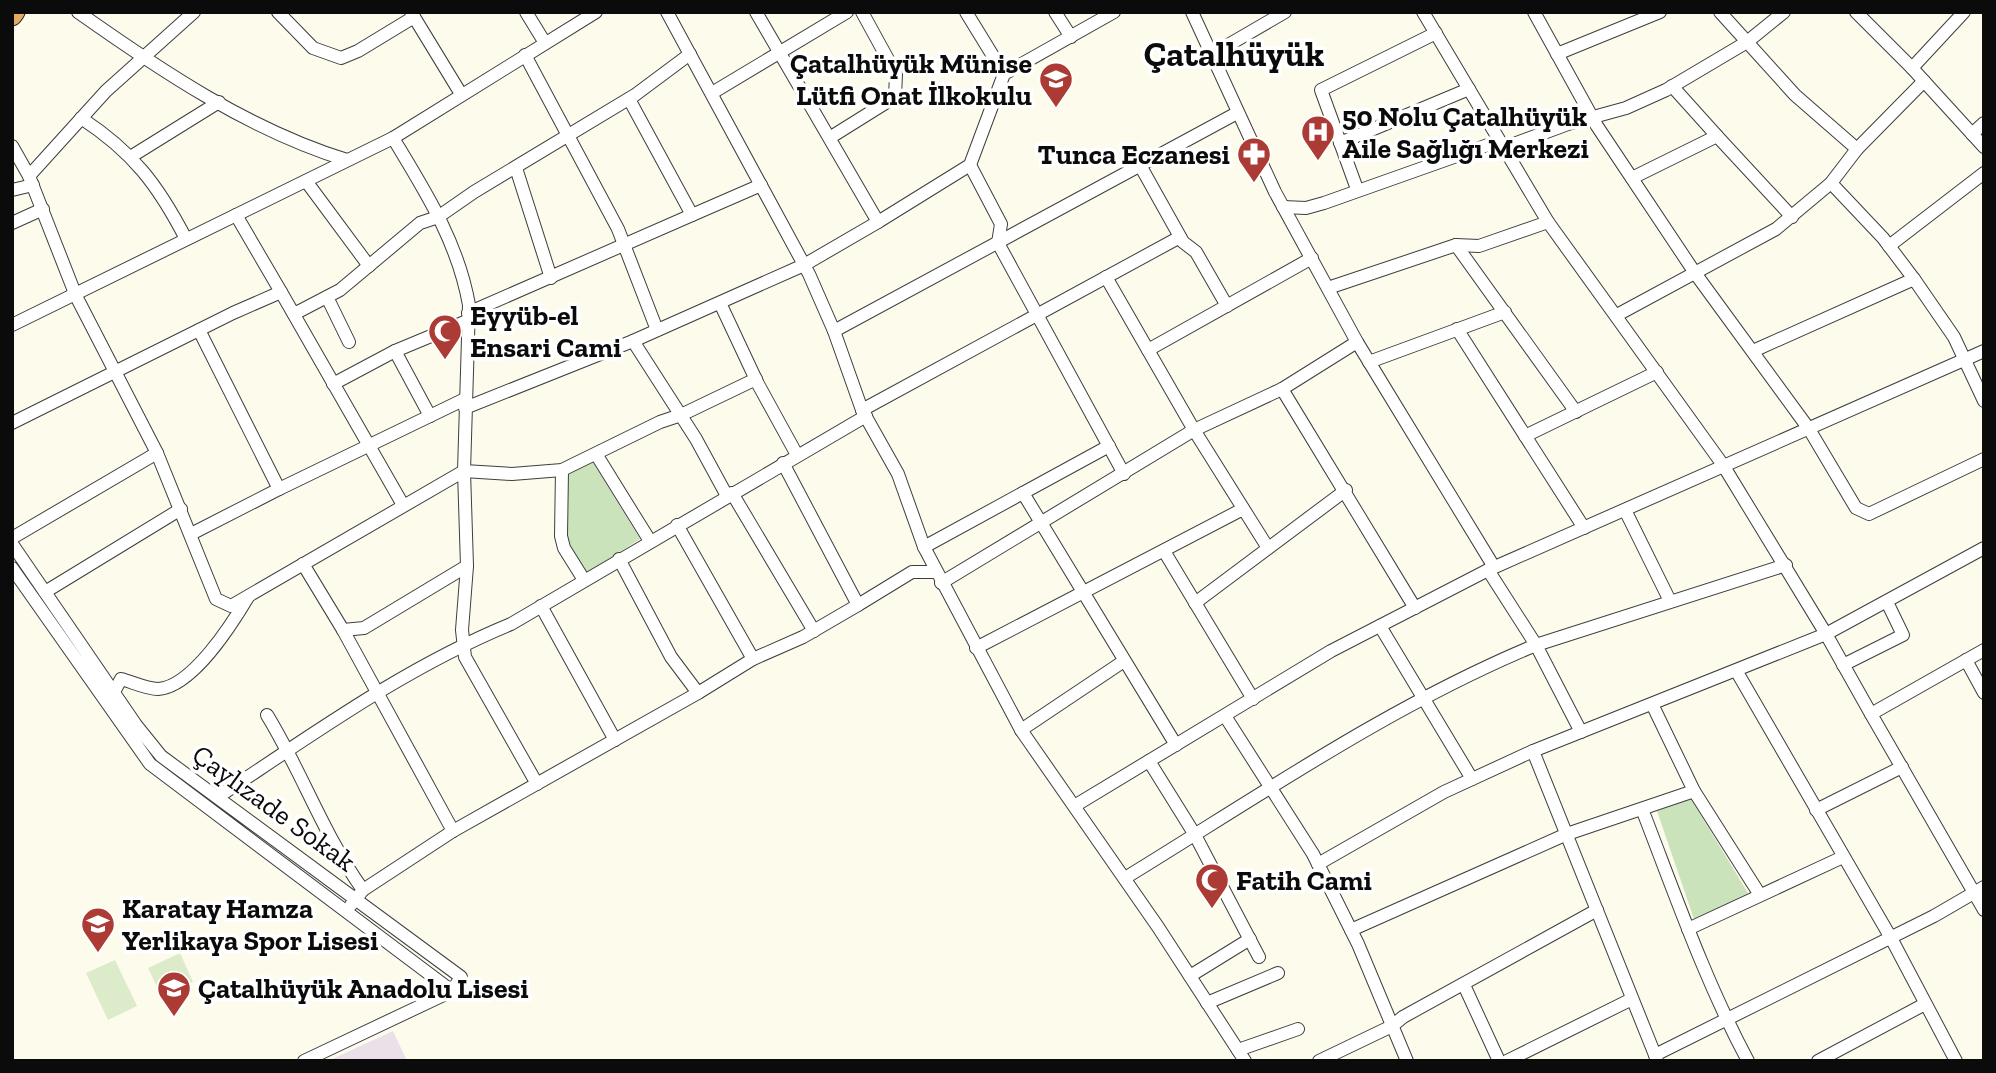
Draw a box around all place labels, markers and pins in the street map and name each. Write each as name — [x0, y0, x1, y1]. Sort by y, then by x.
place label: Çatalhüyük Münise Lütfi Onat İlkokulu — [790, 47, 1032, 112]
school or university icon: Çatalhüyük Münise Lütfi Onat İlkokulu — [1037, 60, 1075, 109]
place label: 50 Nolu Çatalhüyük Aile Sağlığı Merkezi — [1342, 100, 1589, 165]
hospital icon: 50 Nolu Çatalhüyük Aile Sağlığı Merkezi — [1299, 113, 1337, 162]
pharmacy icon: Tunca Eczanesi — [1235, 135, 1273, 184]
place label: Tunca Eczanesi — [1038, 138, 1230, 171]
place label: Eyyüb-el Ensari Cami — [470, 299, 621, 364]
mosque icon: Eyyüb-el Ensari Cami — [426, 312, 464, 361]
mosque icon: Fatih Cami — [1193, 861, 1231, 910]
place label: Fatih Cami — [1236, 864, 1372, 897]
place label: Karatay Hamza Yerlikaya Spor Lisesi — [122, 892, 378, 957]
school or university icon: Karatay Hamza Yerlikaya Spor Lisesi — [79, 905, 117, 954]
school or university icon: Çatalhüyük Anadolu Lisesi — [155, 969, 193, 1018]
place label: Çatalhüyük Anadolu Lisesi — [198, 972, 529, 1005]

